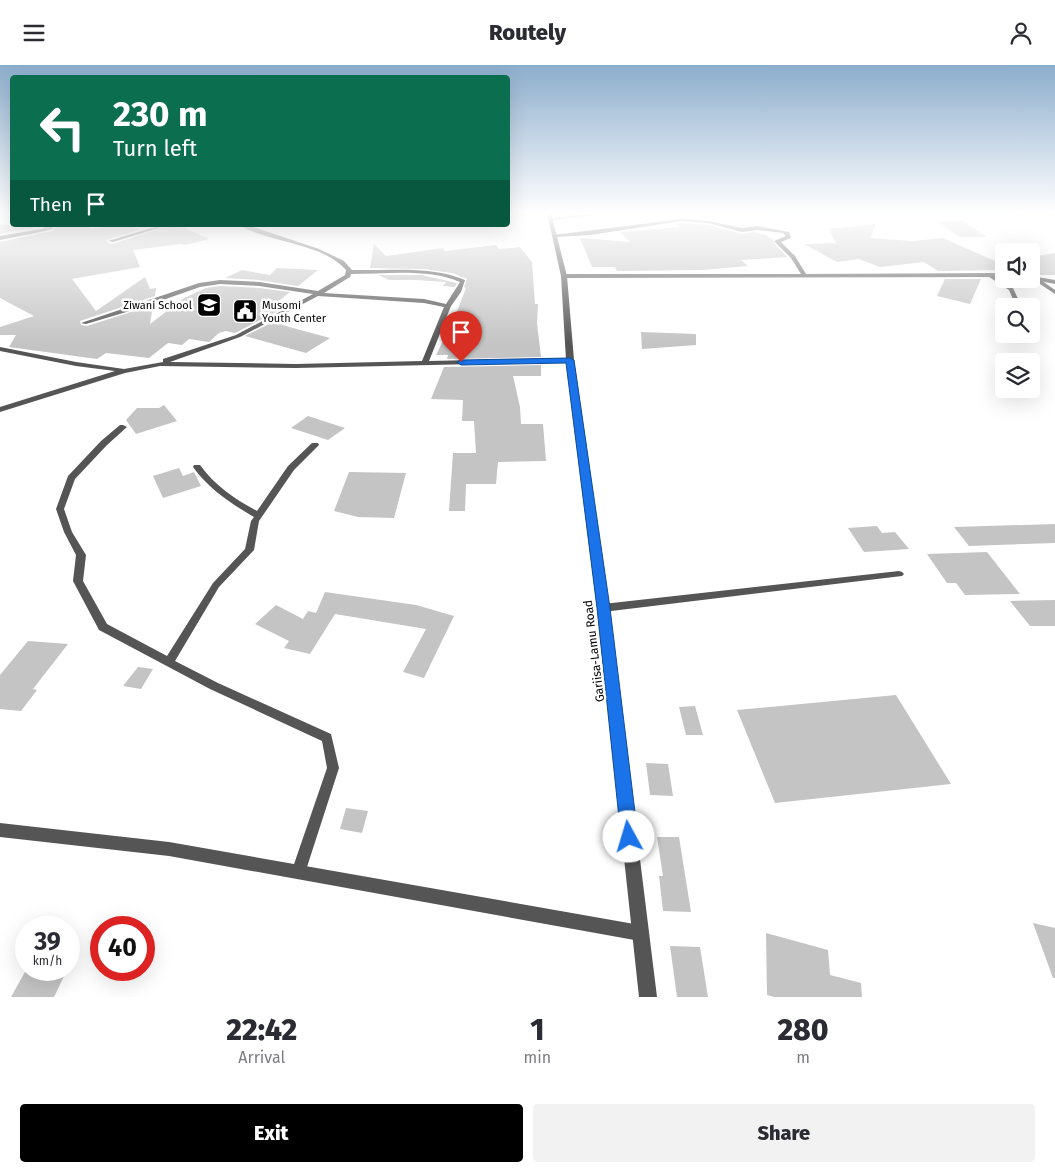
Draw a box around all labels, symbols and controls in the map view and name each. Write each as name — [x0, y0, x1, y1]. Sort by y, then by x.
icon: menu — [20, 19, 48, 47]
text: Routely — [489, 19, 566, 46]
icon: person — [1007, 19, 1035, 47]
text: 230 m — [113, 93, 207, 135]
icon: left — [30, 95, 95, 160]
text: Turn left — [113, 135, 197, 162]
icon: arrive — [82, 190, 110, 218]
text: Then — [30, 193, 72, 216]
map controls — [995, 243, 1040, 398]
button: sound — [995, 243, 1040, 288]
school or university icon: Ziwani School — [196, 292, 222, 318]
public building icon: Musomi Youth Center — [232, 298, 258, 324]
button: search — [995, 298, 1040, 343]
place label: Ziwani School — [123, 299, 192, 312]
place label: Musomi Youth Center — [262, 299, 327, 325]
pin — [440, 311, 482, 362]
icon: arrive — [447, 318, 475, 346]
button: layers — [995, 353, 1040, 398]
street label: Gariisa-Lamu Road — [581, 599, 607, 703]
position arrow — [602, 810, 654, 862]
speed limit sign: 40 — [90, 916, 155, 981]
text: 39 — [34, 927, 61, 957]
text: km/h — [33, 954, 62, 968]
text: 22:42 — [226, 1012, 297, 1048]
text: 1 — [530, 1012, 544, 1048]
text: 280 — [777, 1012, 829, 1048]
text: Arrival — [238, 1048, 285, 1067]
text: min — [523, 1048, 551, 1067]
text: m — [796, 1048, 810, 1067]
button: Exit — [20, 1104, 523, 1162]
button: Share — [533, 1104, 1035, 1162]

